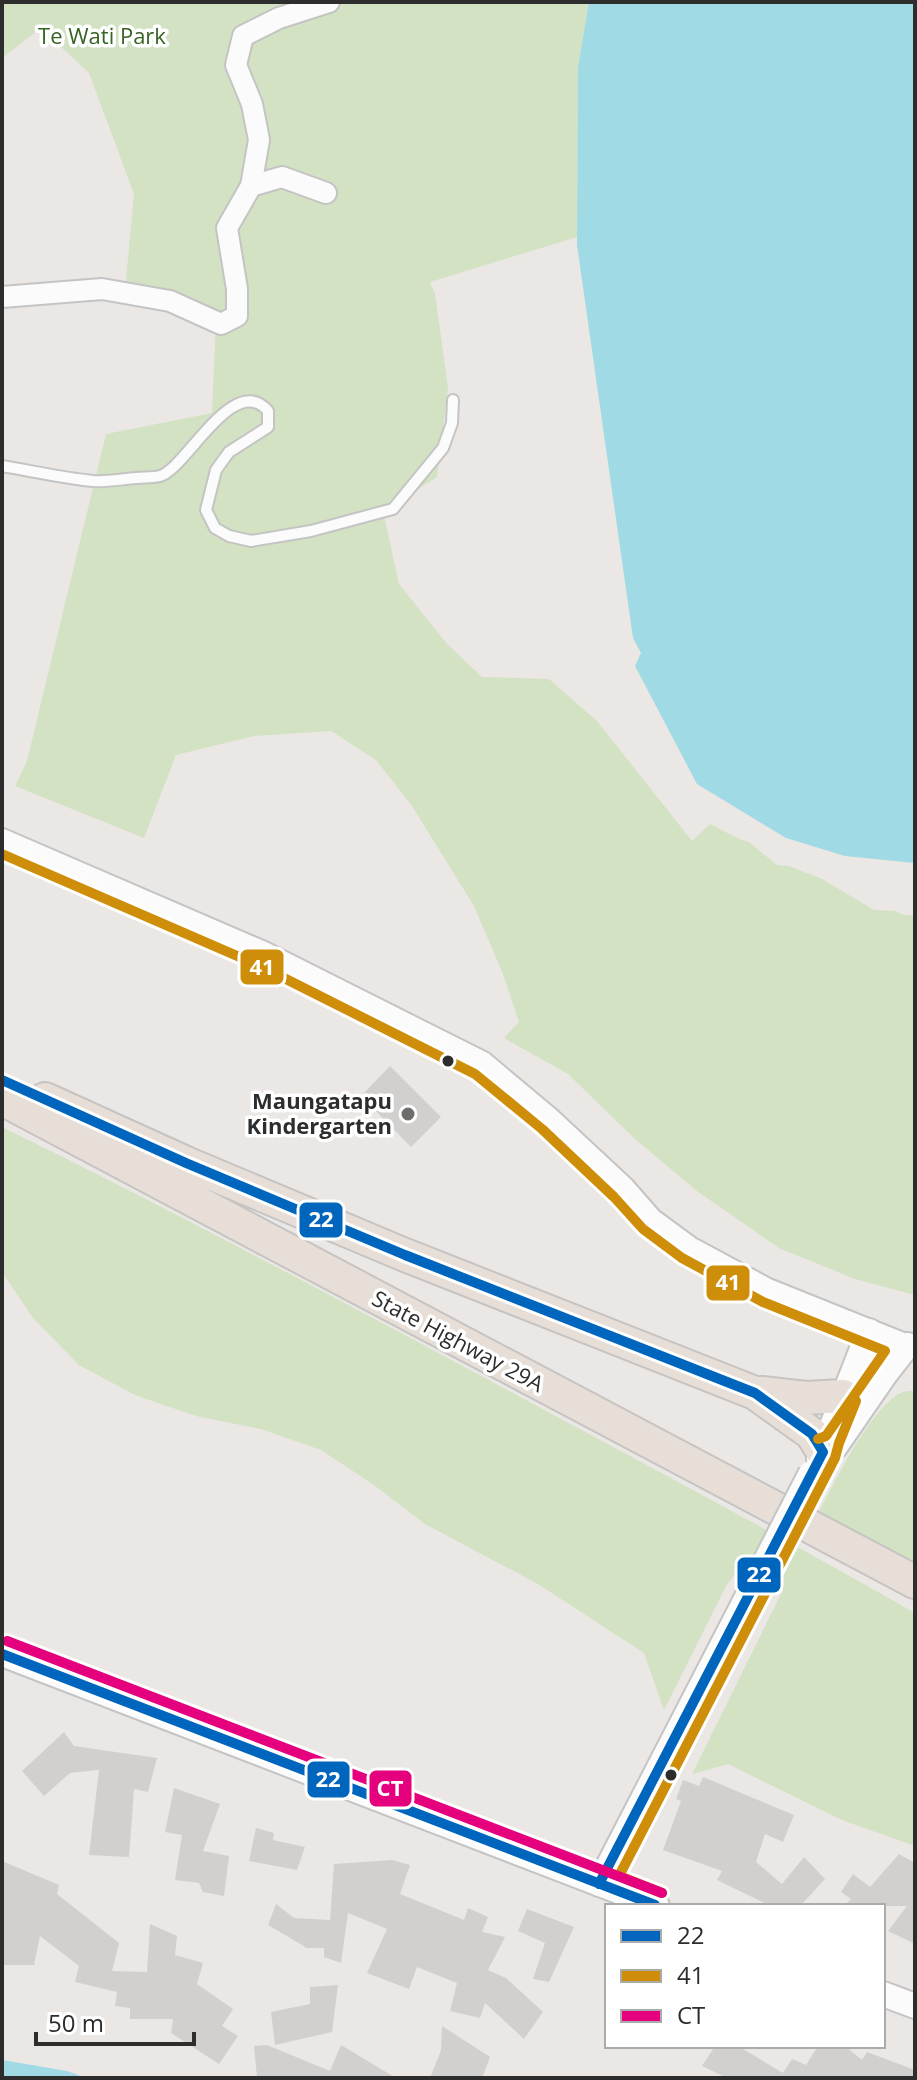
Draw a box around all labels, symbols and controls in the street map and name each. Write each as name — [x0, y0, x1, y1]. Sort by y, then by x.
park label: Te Wati Park — [38, 20, 166, 50]
line badge: 41 — [239, 948, 285, 986]
text: 41 — [249, 951, 275, 981]
unlabelled marker — [440, 1053, 456, 1069]
place label: Maungatapu Kindergarten — [247, 1085, 392, 1140]
marker: Maungatapu Kindergarten — [399, 1105, 417, 1123]
line badge: 22 — [298, 1201, 344, 1239]
text: 22 — [308, 1203, 334, 1233]
line badge: 41 — [705, 1264, 751, 1302]
text: 41 — [715, 1266, 741, 1296]
street label: State Highway 29A — [367, 1282, 550, 1398]
line badge: 22 — [736, 1556, 782, 1594]
text: 22 — [746, 1558, 772, 1588]
line badge: 22 — [306, 1760, 351, 1799]
text: 22 — [315, 1763, 341, 1793]
unlabelled marker — [663, 1767, 679, 1783]
line badge: CT — [368, 1769, 413, 1808]
text: CT — [377, 1772, 404, 1802]
legend — [605, 1904, 885, 2048]
text: 22 — [677, 1918, 704, 1951]
text: 41 — [677, 1958, 704, 1991]
scale bar — [36, 1996, 194, 2046]
text: CT — [677, 1998, 705, 2031]
text: 50 m — [48, 2006, 104, 2039]

